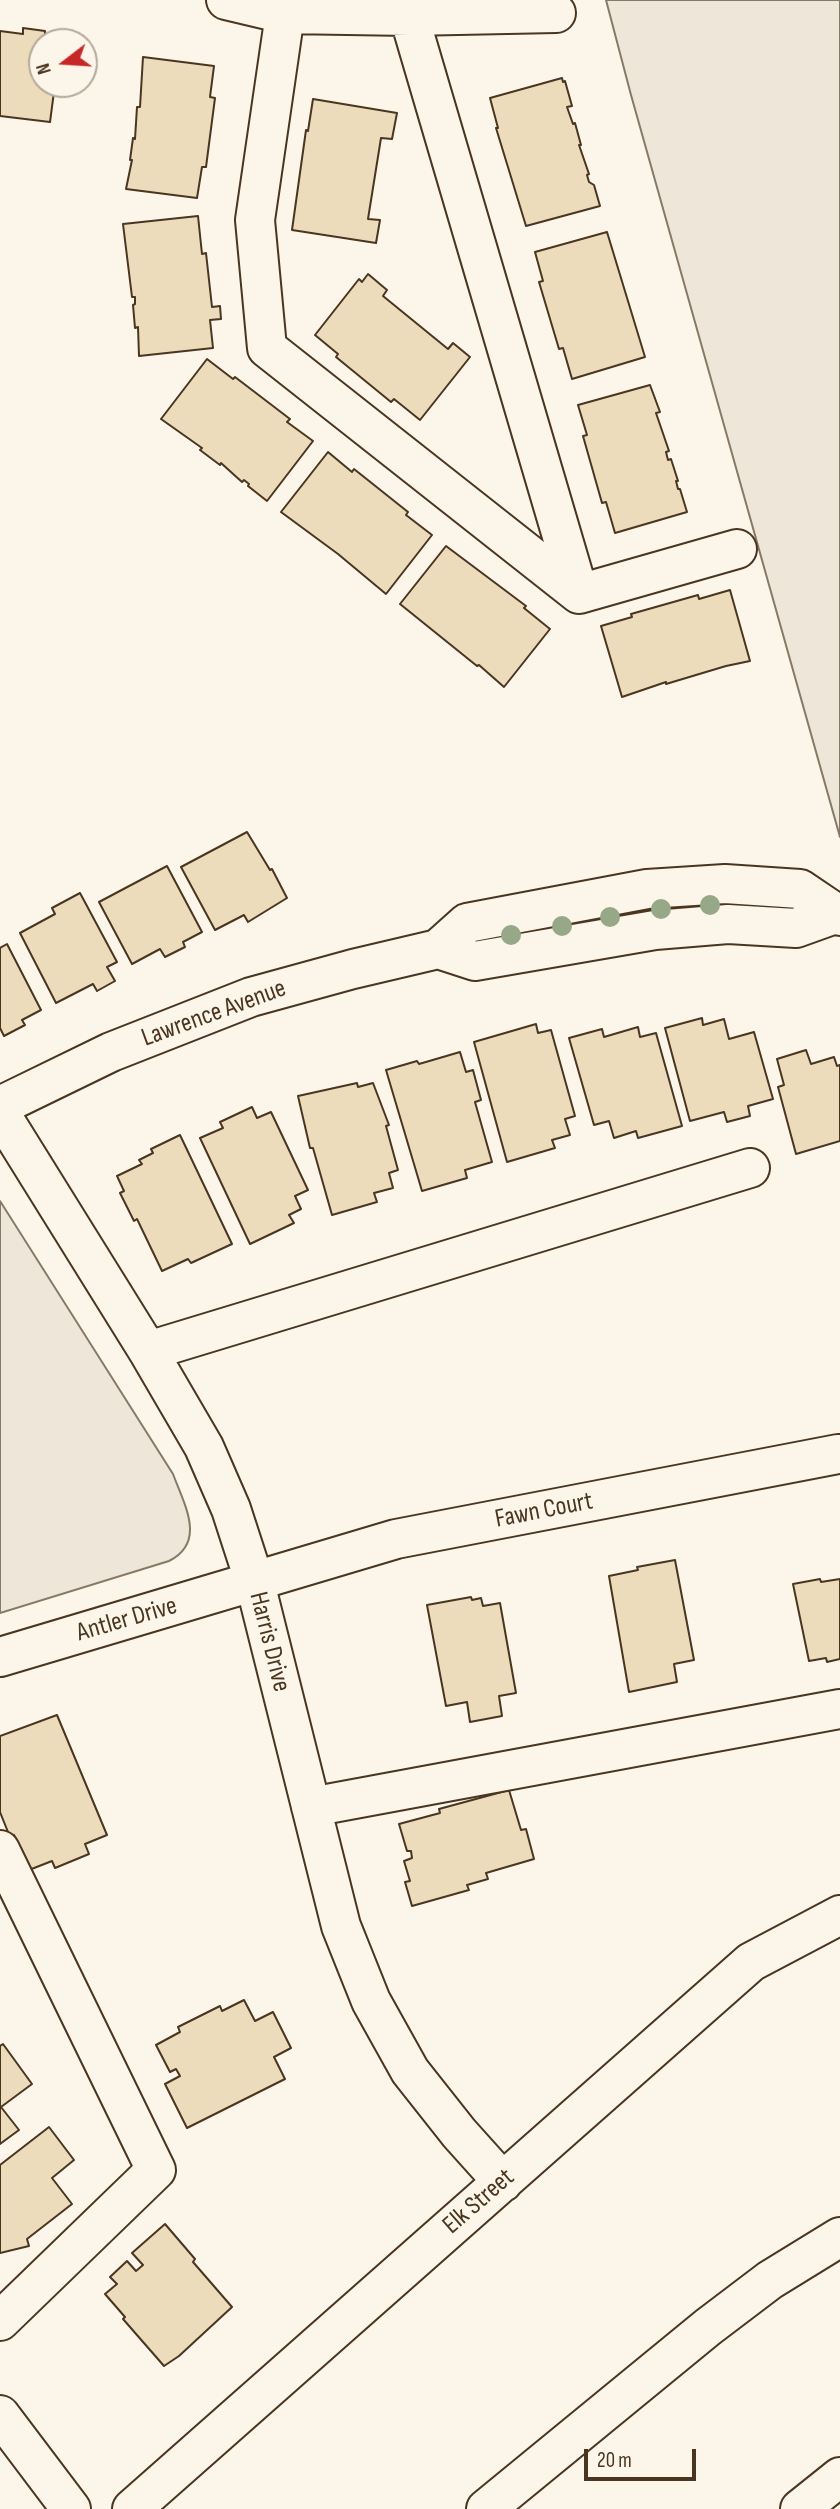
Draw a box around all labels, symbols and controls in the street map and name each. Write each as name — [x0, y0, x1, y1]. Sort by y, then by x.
north arrow — [28, 28, 98, 98]
text: N — [32, 60, 57, 77]
street label: Lawrence Avenue — [138, 973, 290, 1055]
street label: Fawn Court — [493, 1486, 595, 1536]
street label: Harris Drive — [242, 1589, 296, 1695]
street label: Antler Drive — [73, 1591, 181, 1649]
street label: Elk Street — [437, 2163, 521, 2241]
scale bar — [588, 2436, 700, 2480]
text: 20 m — [597, 2448, 632, 2473]

